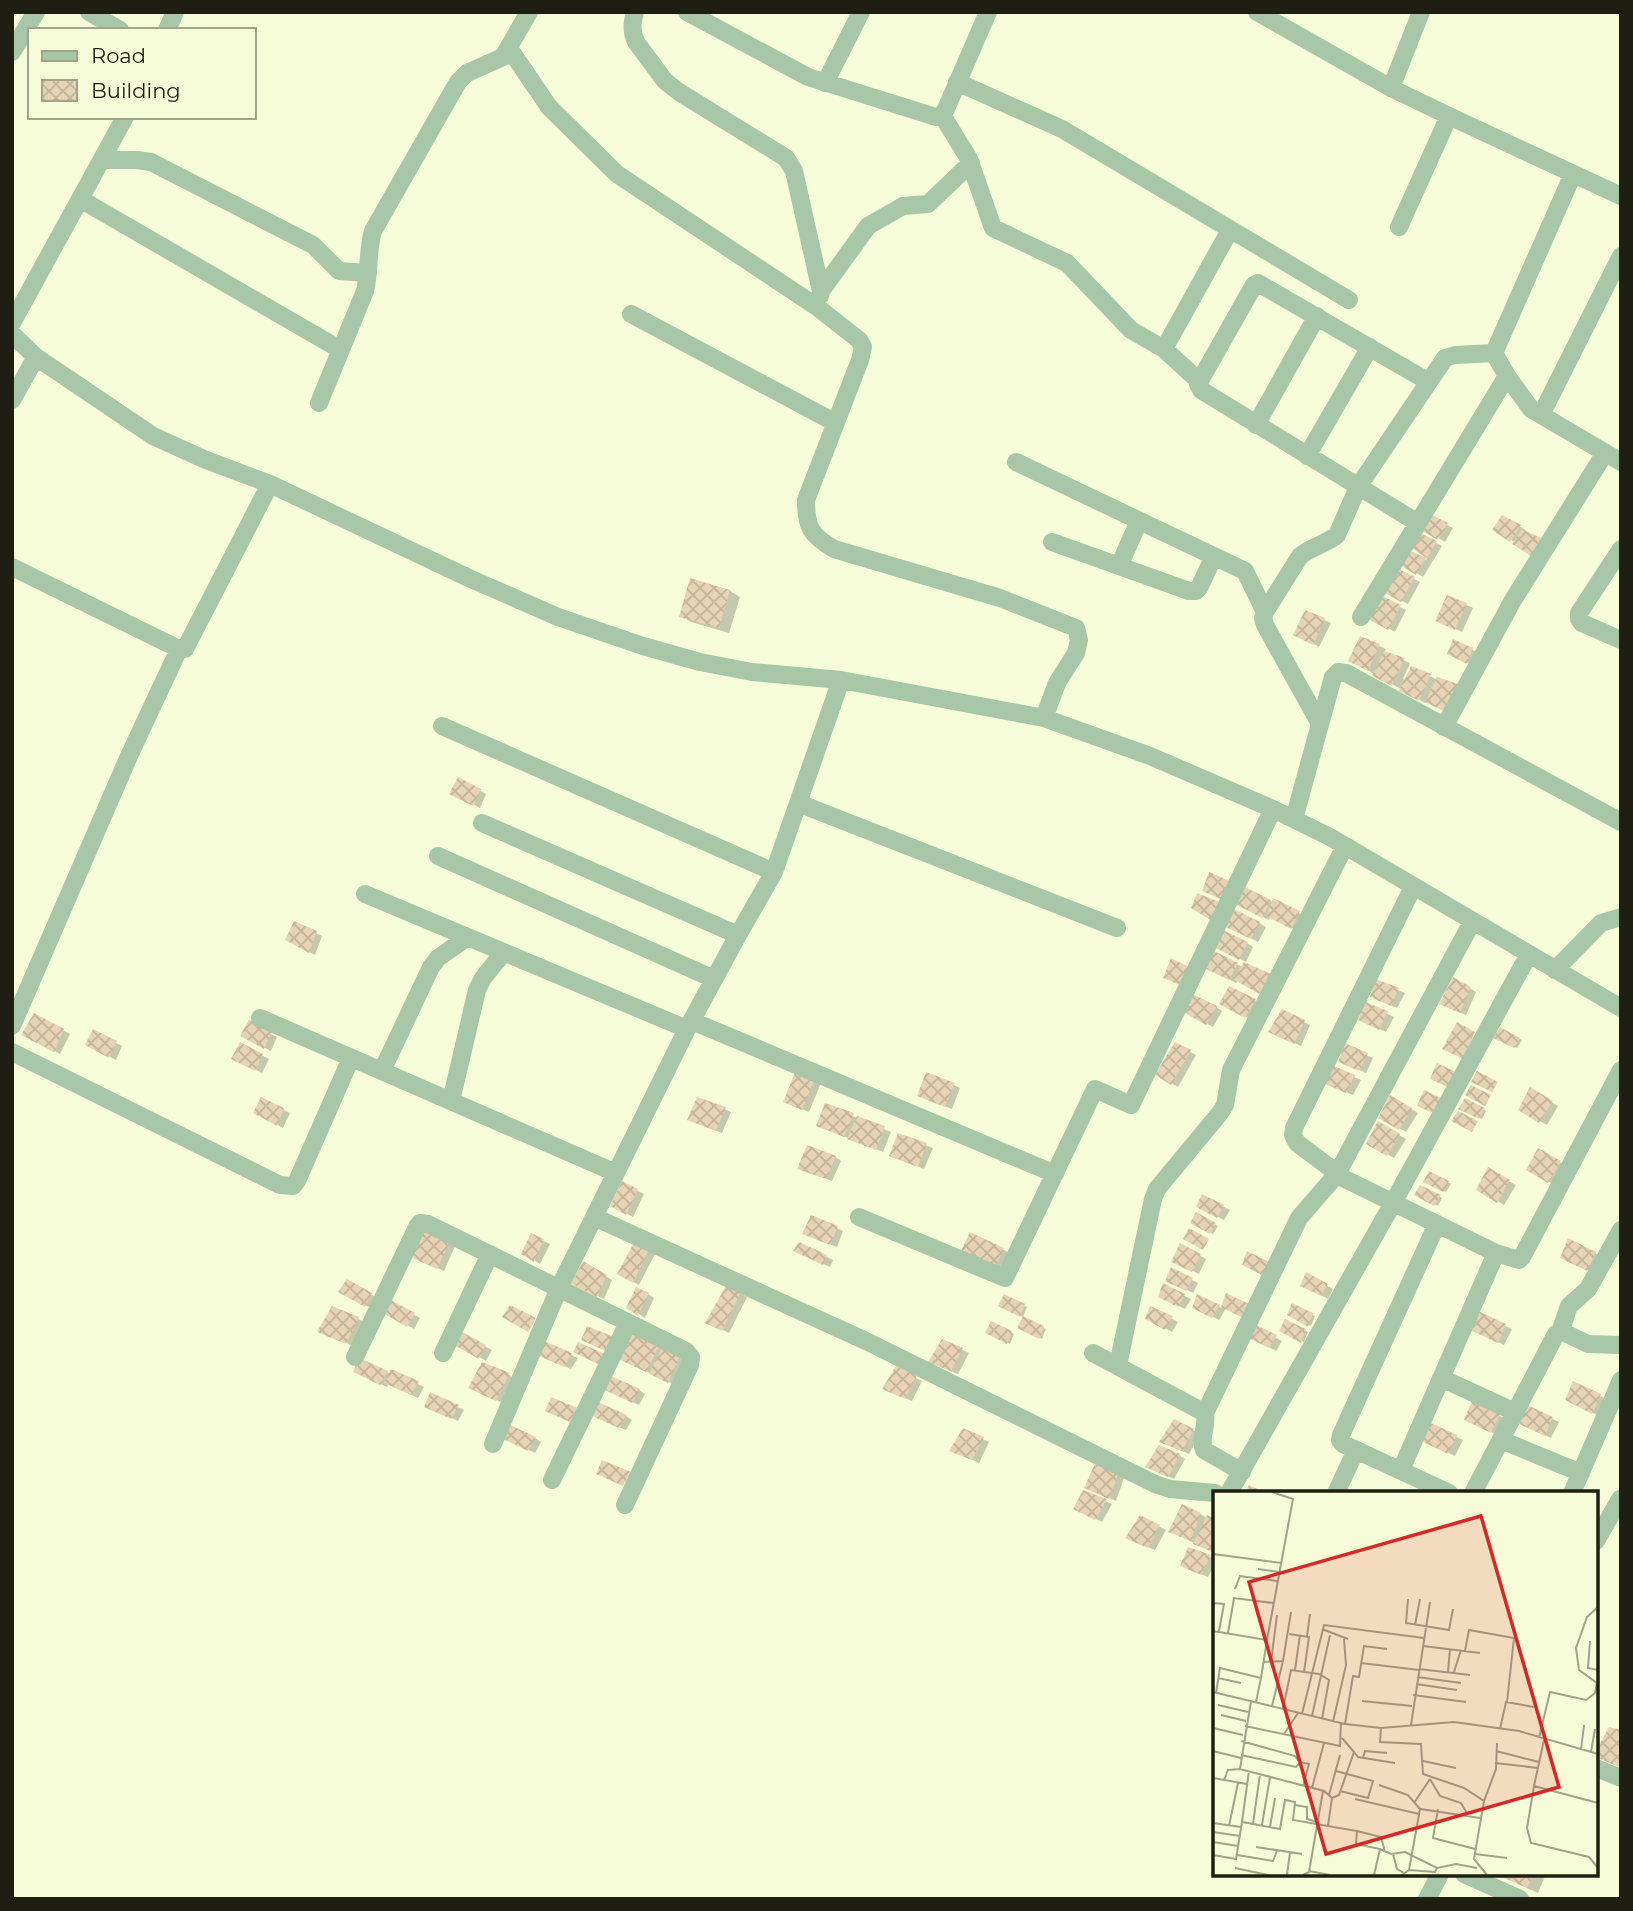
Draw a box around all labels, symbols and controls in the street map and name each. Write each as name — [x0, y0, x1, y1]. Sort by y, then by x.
legend — [28, 28, 256, 119]
text: Road — [91, 43, 146, 68]
text: Building — [91, 78, 181, 103]
inset map — [1213, 1491, 1598, 1876]

